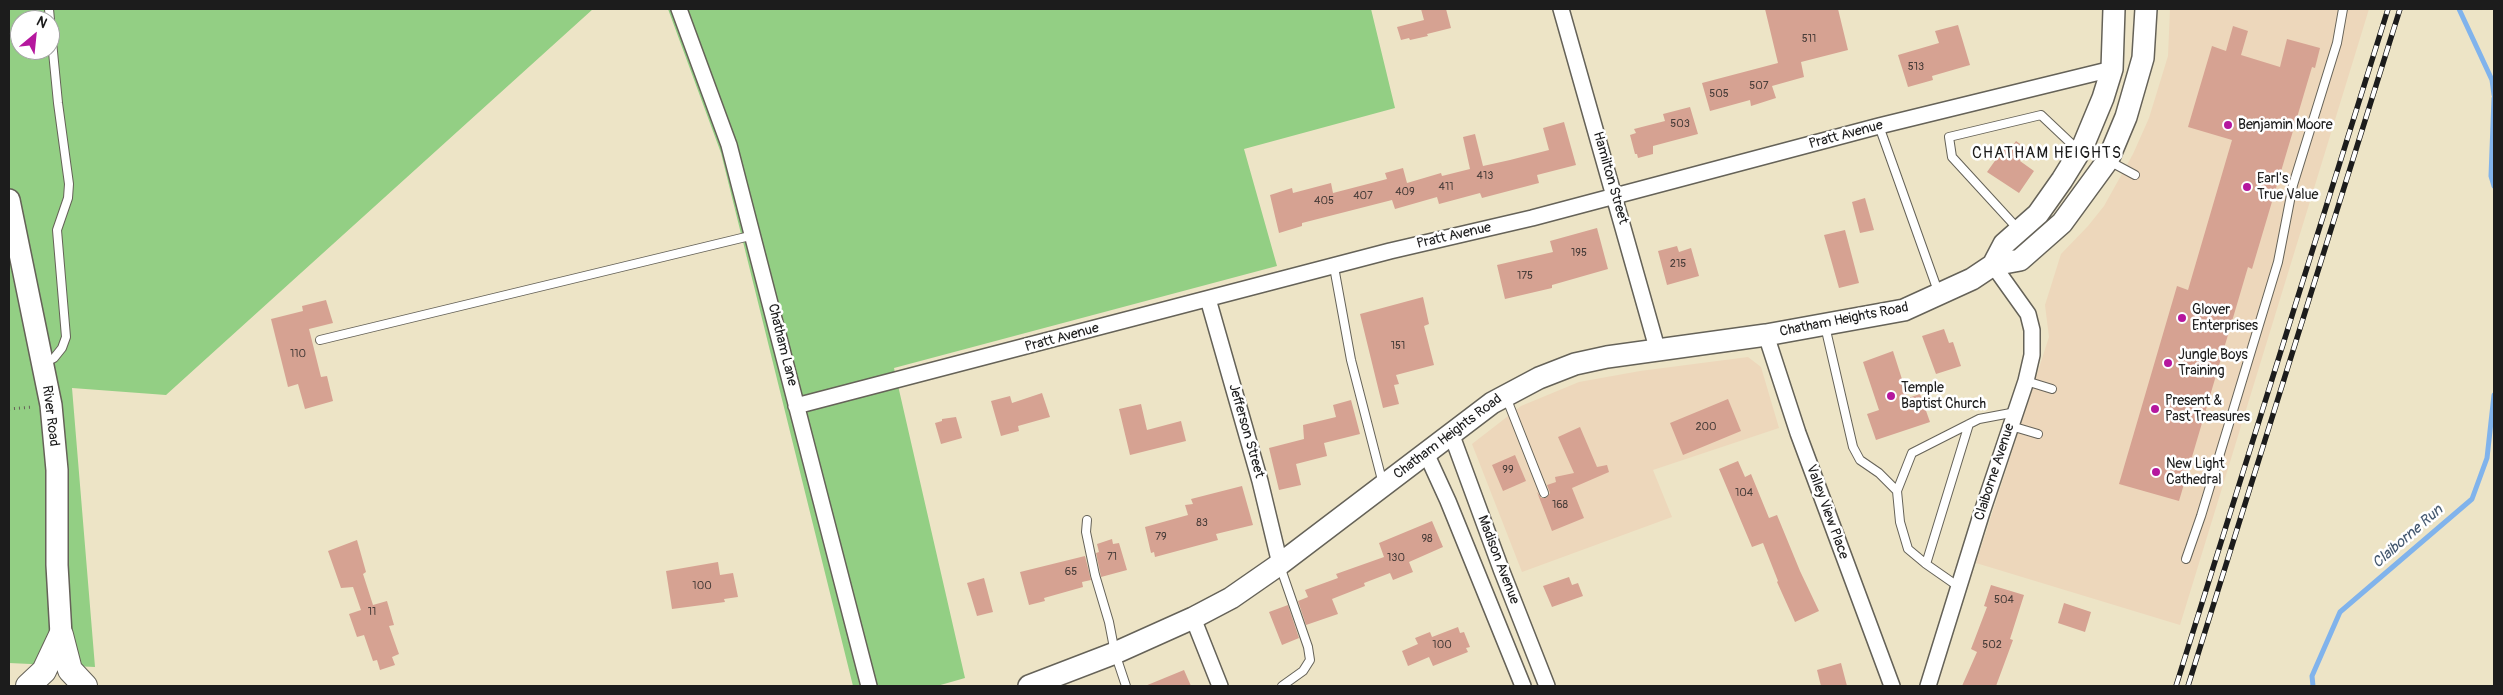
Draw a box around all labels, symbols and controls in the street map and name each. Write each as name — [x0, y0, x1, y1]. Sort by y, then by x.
north arrow — [10, 10, 60, 60]
text: N — [34, 12, 50, 32]
house number: 511 — [1802, 32, 1816, 46]
house number: 513 — [1908, 60, 1924, 74]
house number: 507 — [1749, 79, 1769, 93]
house number: 505 — [1709, 87, 1729, 101]
house number: 503 — [1670, 117, 1690, 131]
street label: Pratt Avenue — [1807, 117, 1885, 153]
place label: Benjamin Moore — [2238, 117, 2333, 133]
marker: Benjamin Moore — [2222, 119, 2234, 131]
street label: Hamilton Street — [1589, 130, 1631, 226]
district label: CHATHAM HEIGHTS — [1970, 144, 2124, 164]
house number: 413 — [1477, 169, 1493, 183]
place label: Earl's True Value — [2257, 171, 2319, 203]
house number: 411 — [1439, 180, 1453, 194]
marker: Earl's True Value — [2241, 181, 2253, 193]
house number: 409 — [1395, 185, 1415, 199]
house number: 407 — [1353, 189, 1373, 203]
house number: 405 — [1314, 194, 1334, 208]
street label: Pratt Avenue — [1415, 219, 1493, 253]
house number: 195 — [1571, 246, 1587, 260]
house number: 215 — [1670, 257, 1686, 271]
house number: 175 — [1517, 269, 1533, 283]
street label: Chatham Heights Road — [1778, 299, 1910, 341]
street label: Chatham Lane — [764, 302, 800, 388]
place label: Glover Enterprises — [2192, 302, 2258, 334]
marker: Glover Enterprises — [2176, 312, 2188, 324]
street label: Pratt Avenue — [1023, 320, 1101, 356]
house number: 151 — [1391, 339, 1405, 353]
house number: 110 — [290, 347, 306, 361]
place label: Jungle Boys Training — [2178, 347, 2248, 380]
marker: Jungle Boys Training — [2162, 357, 2174, 369]
place label: Temple Baptist Church — [1901, 380, 1986, 412]
street label: Jefferson Street — [1225, 382, 1267, 480]
street label: River Road — [38, 385, 62, 447]
marker: Temple Baptist Church — [1885, 390, 1897, 402]
street label: Chatham Heights Road — [1391, 391, 1505, 483]
place label: Present & Past Treasures — [2165, 393, 2250, 426]
marker: Present & Past Treasures — [2149, 403, 2161, 415]
house number: 200 — [1695, 420, 1717, 434]
street label: Claiborne Avenue — [1971, 421, 2019, 523]
place label: New Light Cathedral — [2166, 456, 2225, 488]
street label: Valley View Place — [1802, 462, 1852, 562]
house number: 99 — [1502, 463, 1514, 477]
marker: New Light Cathedral — [2150, 466, 2162, 478]
house number: 104 — [1735, 486, 1753, 500]
house number: 168 — [1552, 498, 1568, 512]
water label: Claiborne Run — [2369, 502, 2447, 572]
street label: Madison Avenue — [1473, 513, 1523, 607]
house number: 83 — [1196, 516, 1208, 530]
house number: 79 — [1155, 530, 1167, 544]
house number: 98 — [1421, 532, 1433, 546]
house number: 71 — [1107, 550, 1117, 564]
house number: 130 — [1387, 551, 1405, 565]
house number: 65 — [1065, 565, 1077, 579]
house number: 100 — [692, 579, 712, 593]
house number: 504 — [1994, 593, 2014, 607]
house number: 11 — [368, 605, 376, 619]
house number: 100 — [1432, 638, 1452, 652]
house number: 502 — [1982, 638, 2002, 652]

